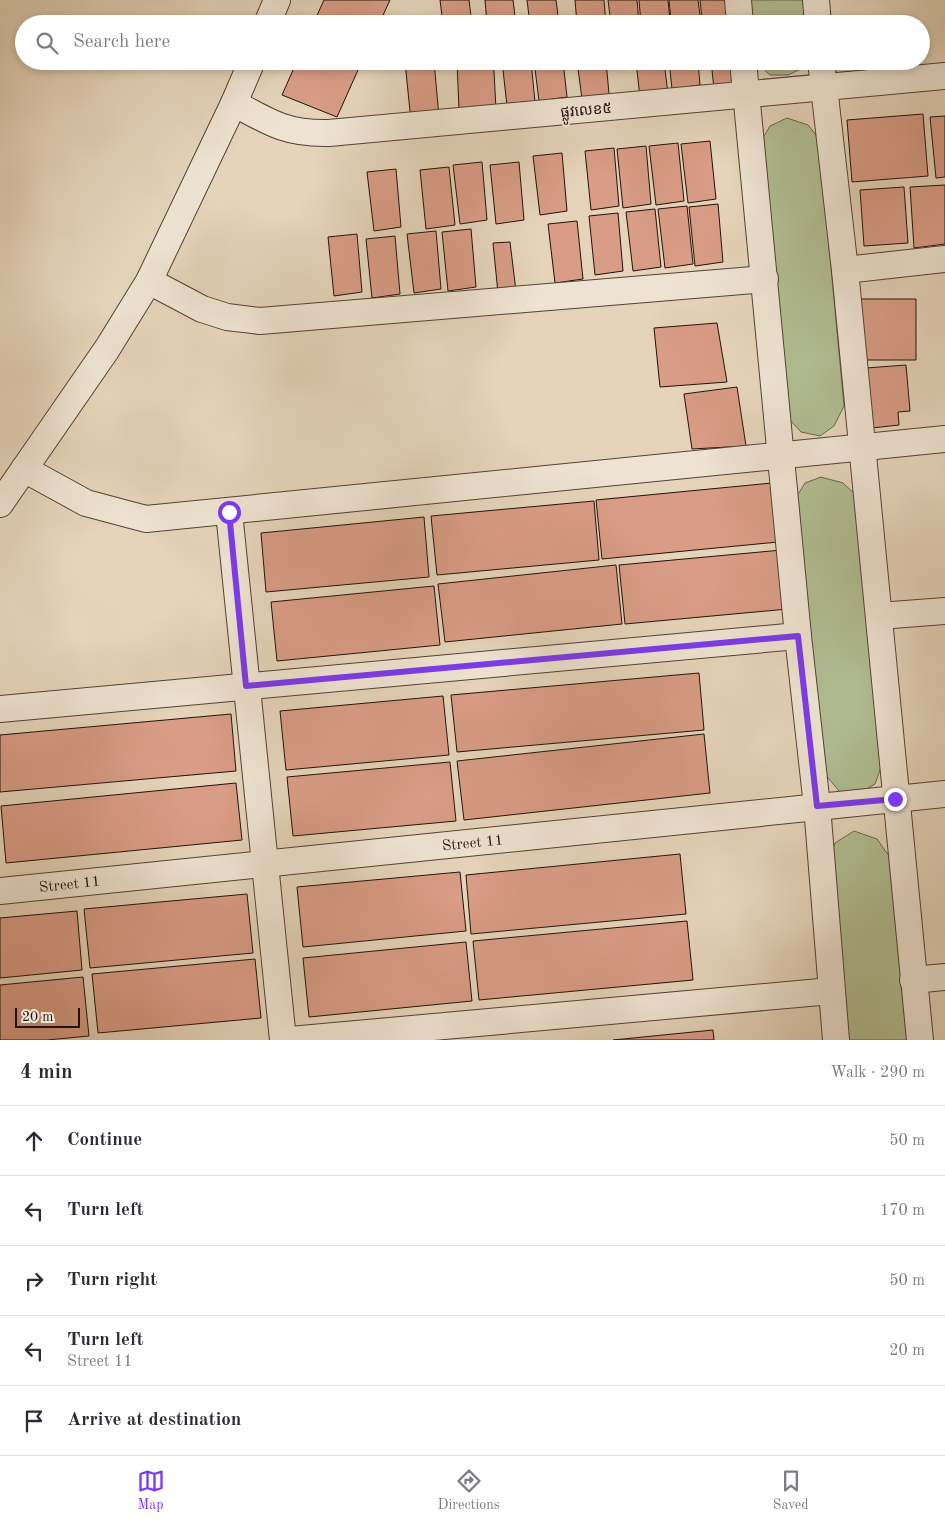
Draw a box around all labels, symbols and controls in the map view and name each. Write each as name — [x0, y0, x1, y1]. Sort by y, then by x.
search box — [15, 15, 930, 70]
icon: search — [33, 29, 61, 57]
text: Search here — [73, 33, 170, 52]
street label: ផ្លូវលេខ៥ — [560, 102, 613, 126]
route start — [218, 501, 241, 524]
route end — [884, 788, 907, 811]
street label: Street 11 — [441, 833, 504, 855]
street label: Street 11 — [38, 875, 101, 896]
scale bar — [15, 1005, 80, 1028]
text: 20 m — [22, 1010, 53, 1024]
text: 4 min — [20, 1062, 73, 1083]
text: Walk · 290 m — [830, 1065, 925, 1081]
icon: ahead — [20, 1127, 48, 1155]
text: Continue — [67, 1131, 142, 1150]
text: 50 m — [889, 1133, 925, 1149]
icon: left — [20, 1197, 48, 1225]
text: Turn left — [67, 1201, 144, 1220]
text: 170 m — [880, 1203, 925, 1219]
icon: right — [20, 1267, 48, 1295]
text: Turn right — [67, 1271, 157, 1290]
text: 50 m — [889, 1273, 925, 1289]
text: Turn left — [67, 1331, 144, 1350]
icon: left — [20, 1337, 48, 1365]
text: 20 m — [889, 1343, 925, 1359]
text: Street 11 — [67, 1354, 132, 1370]
icon: arrive — [20, 1407, 48, 1435]
text: Arrive at destination — [67, 1411, 241, 1430]
tab: Map — [137, 1467, 165, 1514]
tab: Directions — [438, 1467, 500, 1514]
tab: Saved — [773, 1467, 808, 1514]

